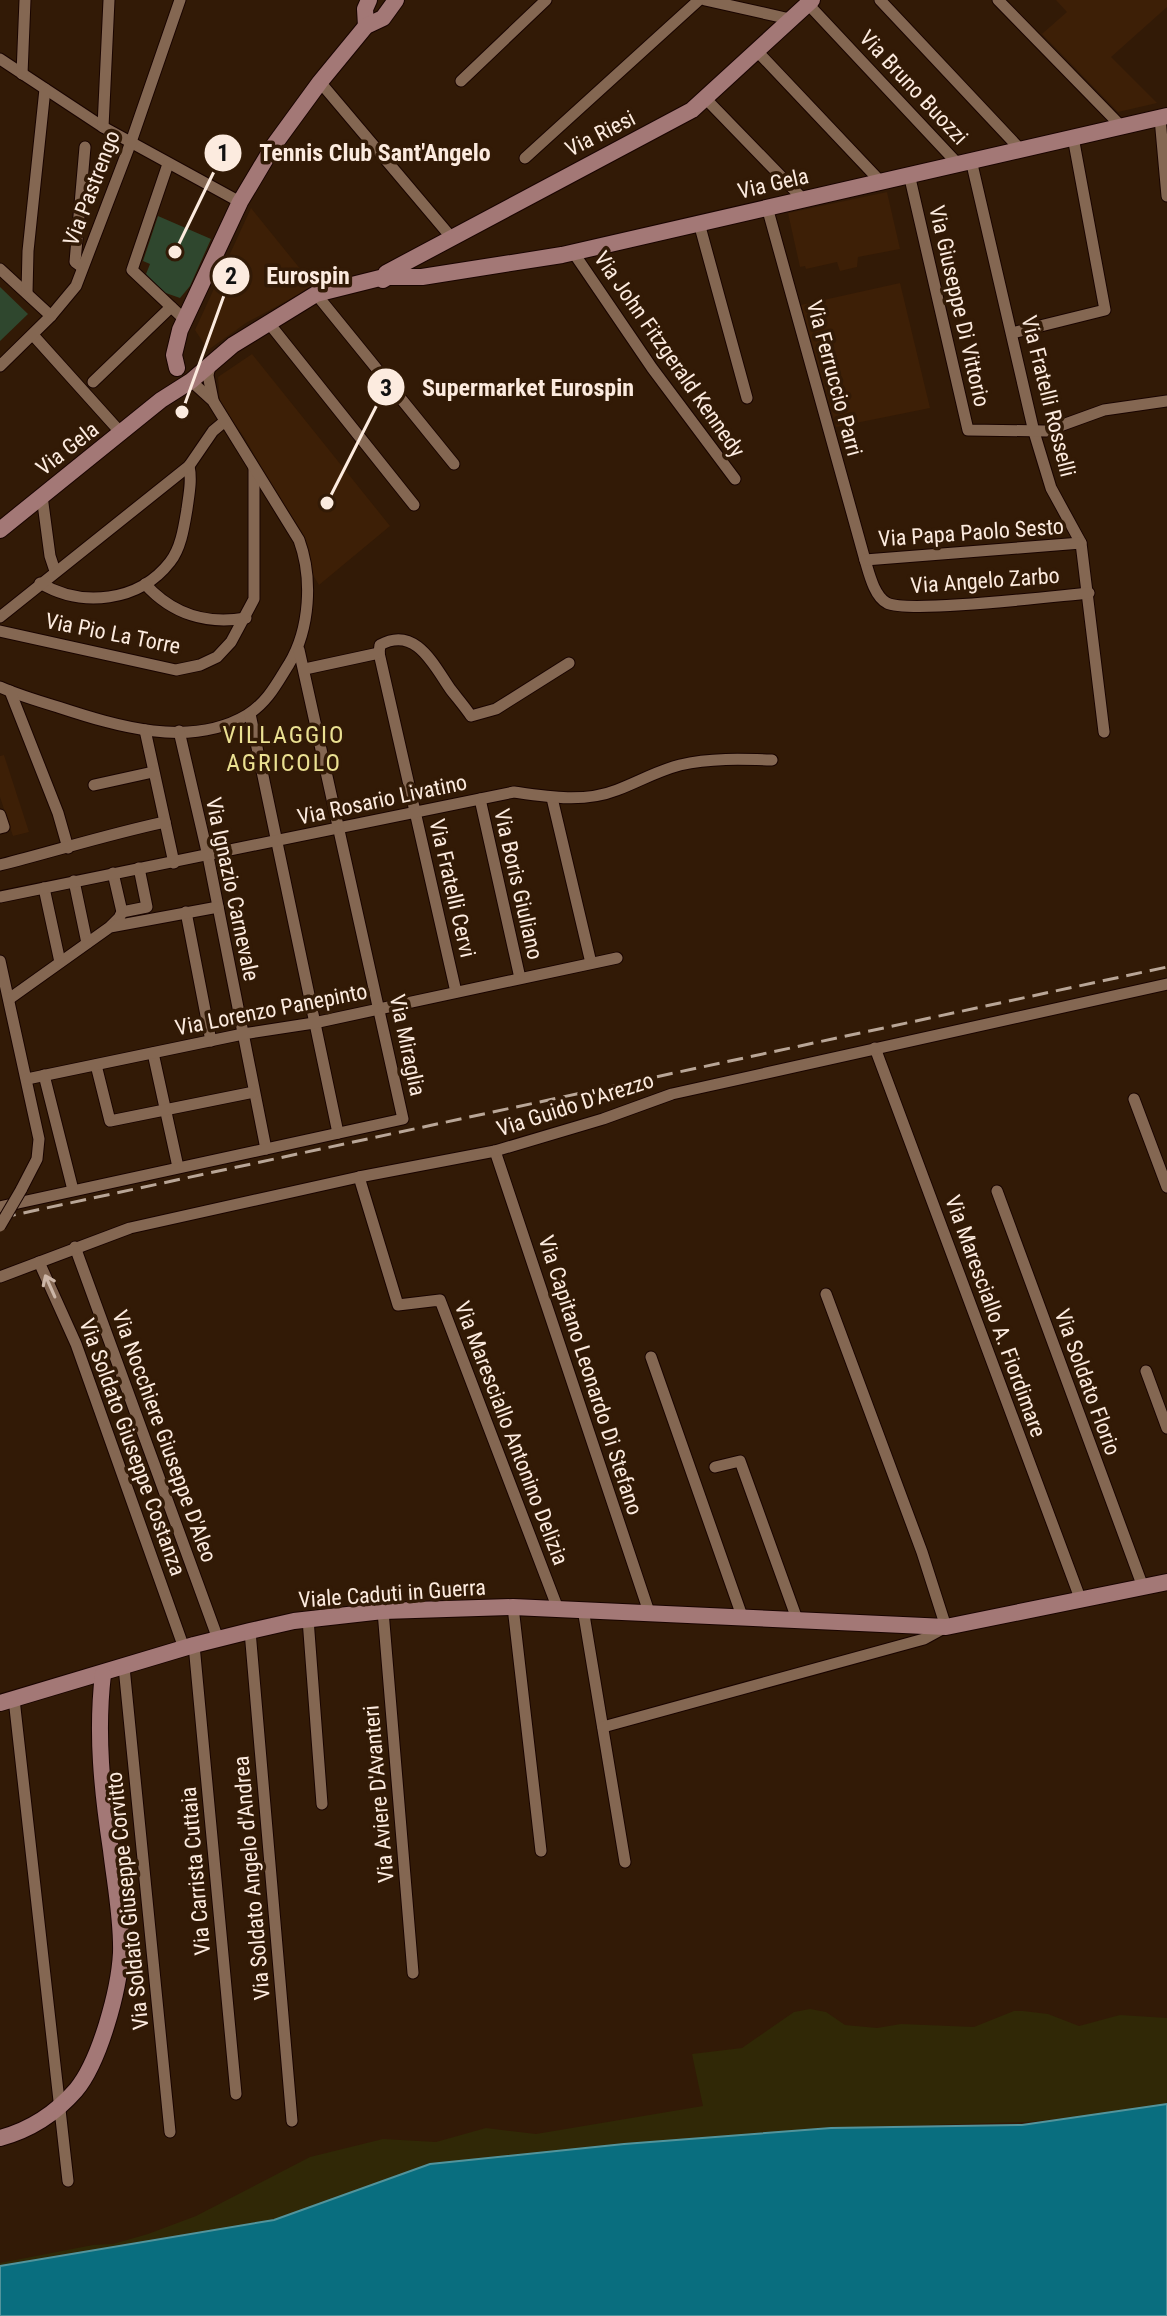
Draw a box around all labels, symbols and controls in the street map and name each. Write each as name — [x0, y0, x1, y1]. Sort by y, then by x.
street label: Via Bruno Buozzi — [854, 25, 973, 150]
street label: Via Riesi — [561, 105, 639, 162]
street label: Via Pastrengo — [58, 127, 125, 249]
callout: Tennis Club Sant'Angelo — [203, 129, 507, 177]
text: 1 — [217, 139, 229, 167]
text: Tennis Club Sant'Angelo — [259, 139, 491, 167]
street label: Via Gela — [735, 163, 811, 204]
street label: Via Giuseppe Di Vittorio — [924, 203, 995, 409]
street label: Via John Fitzgerald Kennedy — [589, 247, 750, 462]
callout: Eurospin — [211, 252, 366, 300]
text: 2 — [225, 262, 237, 290]
text: Eurospin — [266, 262, 350, 290]
street label: Via Ferruccio Parri — [802, 298, 867, 459]
street label: Via Fratelli Rosselli — [1016, 313, 1081, 479]
callout: Supermarket Eurospin — [366, 363, 650, 411]
text: 3 — [380, 374, 392, 402]
text: Supermarket Eurospin — [422, 374, 634, 402]
street label: Via Gela — [31, 416, 103, 480]
street label: Via Papa Paolo Sesto — [877, 514, 1065, 551]
street label: Via Angelo Zarbo — [910, 563, 1060, 598]
street label: Via Pio La Torre — [43, 608, 182, 659]
district label: VILLAGGIO AGRICOLO — [223, 721, 346, 777]
street label: Via Rosario Livatino — [295, 769, 469, 830]
street label: Via Ignazio Carnevale — [201, 795, 264, 983]
street label: Via Boris Giuliano — [489, 806, 548, 962]
street label: Via Fratelli Cervi — [424, 816, 481, 960]
street label: Via Lorenzo Panepinto — [173, 979, 369, 1040]
street label: Via Miraglia — [385, 992, 430, 1098]
street label: Via Guido D'Arezzo — [494, 1067, 657, 1142]
street label: Via Maresciallo A. Fiordimare — [940, 1192, 1051, 1440]
street label: Via Capitano Leonardo Di Stefano — [533, 1232, 648, 1518]
one-way arrow — [42, 1274, 57, 1298]
street label: Via Maresciallo Antonino Delizia — [450, 1298, 573, 1568]
street label: Via Soldato Florio — [1049, 1306, 1126, 1459]
street label: Via Nocchiere Giuseppe D'Aleo — [107, 1307, 222, 1565]
street label: Via Soldato Giuseppe Costanza — [74, 1315, 191, 1579]
street label: Viale Caduti in Guerra — [298, 1574, 487, 1613]
street label: Via Aviere D'Avanteri — [358, 1704, 399, 1884]
street label: Via Soldato Angelo d'Andrea — [228, 1755, 275, 2001]
street label: Via Soldato Giuseppe Corvitto — [102, 1771, 153, 2031]
street label: Via Carrista Cuttaia — [176, 1786, 215, 1956]

